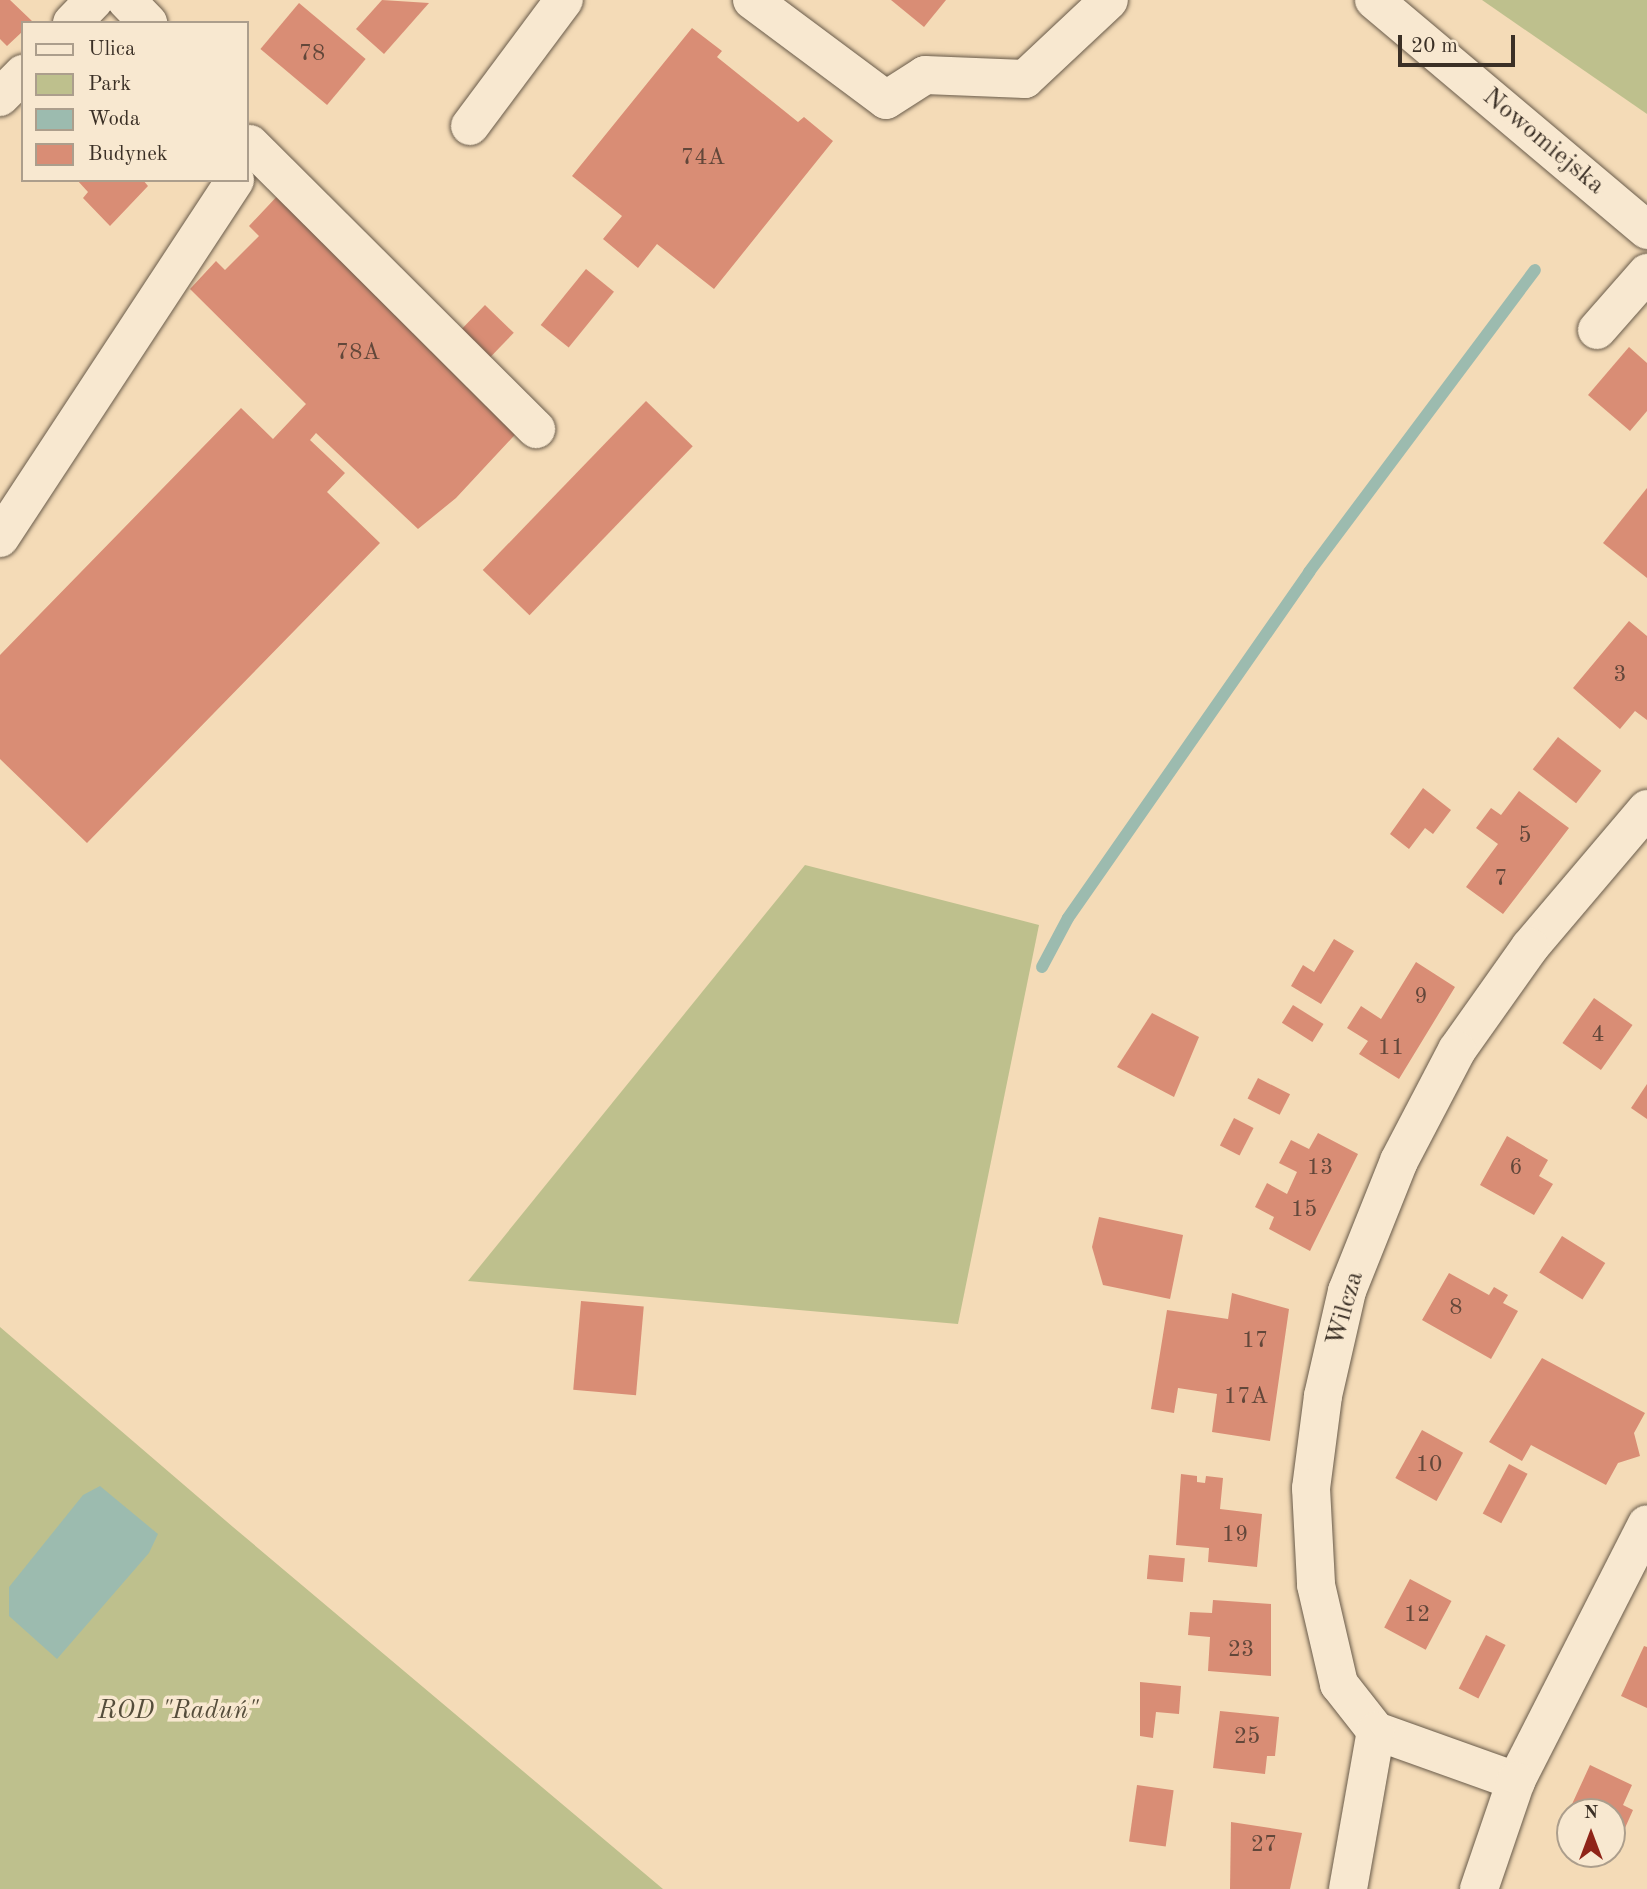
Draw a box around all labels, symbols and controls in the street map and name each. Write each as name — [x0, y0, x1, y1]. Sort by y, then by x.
legend — [21, 21, 248, 182]
scale bar — [1402, 21, 1519, 65]
text: 20 m — [1411, 36, 1458, 57]
text: Ulica — [88, 39, 135, 60]
house number: 78 — [299, 40, 325, 68]
text: Park — [88, 74, 131, 95]
street label: Nowomiejska — [1476, 82, 1610, 202]
text: Woda — [88, 109, 140, 130]
text: Budynek — [88, 144, 168, 165]
house number: 74A — [681, 144, 725, 172]
house number: 78A — [336, 339, 380, 367]
house number: 3 — [1613, 661, 1627, 689]
house number: 5 — [1518, 822, 1532, 850]
house number: 7 — [1494, 865, 1508, 893]
house number: 9 — [1414, 983, 1428, 1011]
house number: 4 — [1591, 1021, 1605, 1049]
house number: 11 — [1378, 1034, 1404, 1062]
house number: 13 — [1307, 1154, 1333, 1182]
house number: 6 — [1509, 1154, 1523, 1182]
house number: 15 — [1291, 1196, 1317, 1224]
street label: Wilcza — [1320, 1268, 1372, 1350]
house number: 8 — [1449, 1294, 1463, 1322]
house number: 17 — [1242, 1327, 1268, 1355]
house number: 17A — [1224, 1383, 1268, 1411]
house number: 10 — [1416, 1451, 1442, 1479]
house number: 19 — [1222, 1521, 1248, 1549]
house number: 12 — [1404, 1601, 1430, 1629]
house number: 23 — [1228, 1636, 1254, 1664]
park label: ROD "Raduń" — [98, 1696, 258, 1728]
house number: 25 — [1234, 1723, 1260, 1751]
north arrow — [1556, 1798, 1626, 1868]
text: N — [1584, 1804, 1598, 1823]
house number: 27 — [1251, 1831, 1277, 1859]

